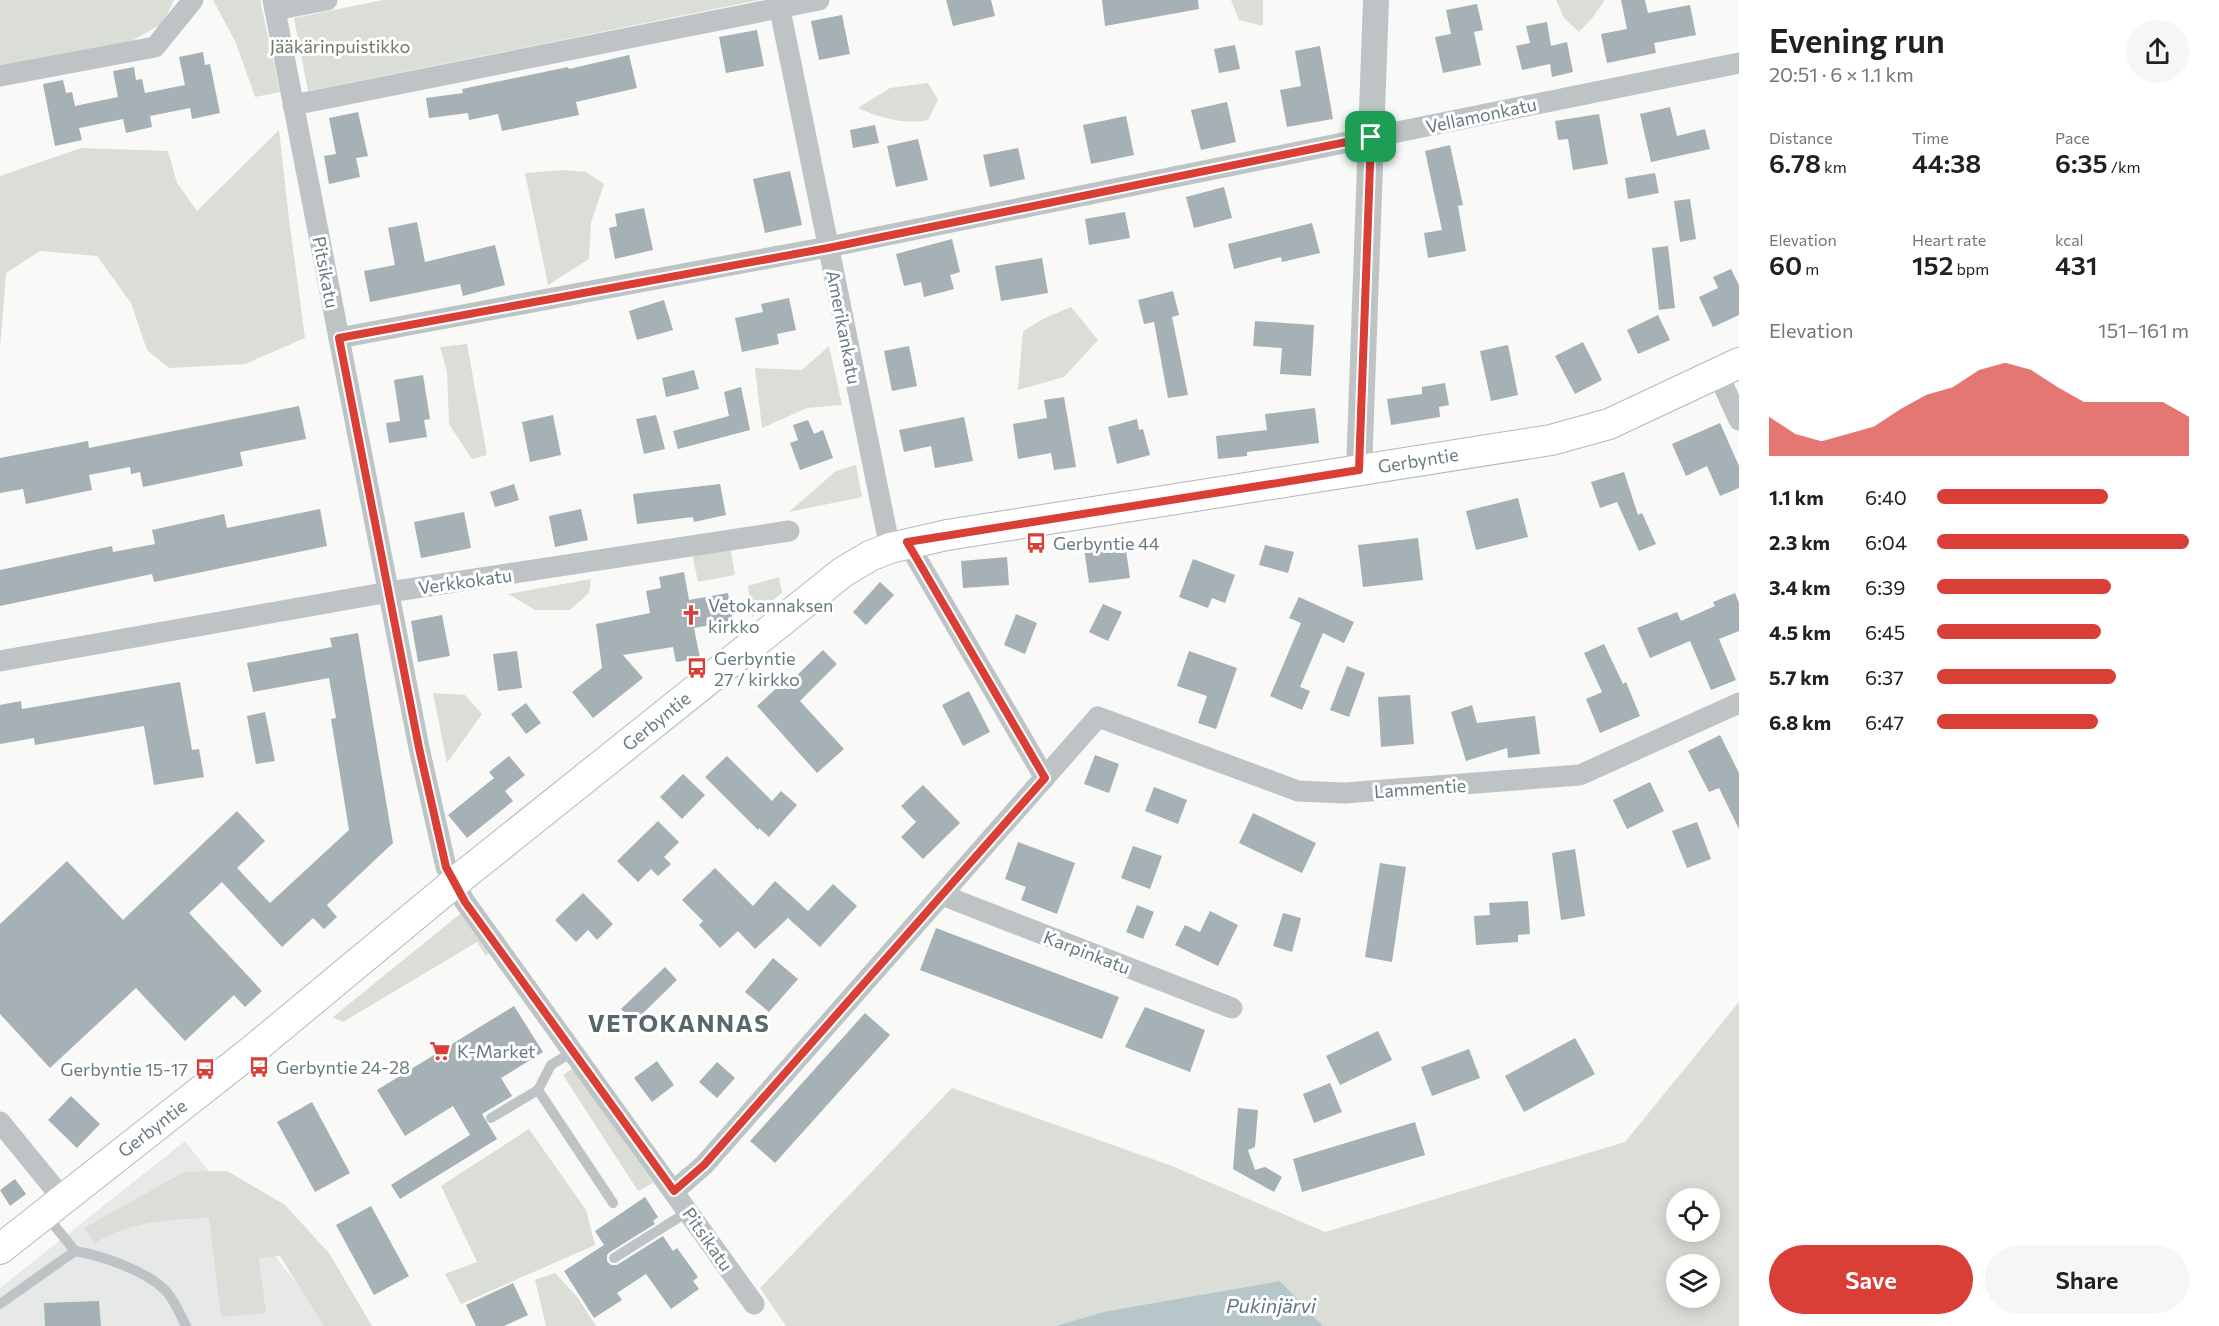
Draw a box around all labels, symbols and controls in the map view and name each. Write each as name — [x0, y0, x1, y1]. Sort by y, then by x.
text: Evening run — [1769, 19, 1945, 60]
button: share — [2126, 20, 2189, 83]
park label: Jääkärinpuistikko — [270, 35, 410, 57]
text: 20:51 · 6 × 1.1 km — [1769, 62, 1914, 86]
street label: Vellamonkatu — [1424, 93, 1538, 137]
pin — [1345, 111, 1396, 162]
icon: arrive — [1354, 120, 1387, 153]
text: Distance — [1769, 128, 1833, 147]
text: Time — [1912, 128, 1949, 147]
text: Pace — [2055, 128, 2090, 147]
text: 6.78 — [1769, 147, 1821, 178]
text: 44:38 — [1912, 147, 1981, 178]
text: 6:35 — [2055, 147, 2108, 178]
text: km — [1821, 157, 1847, 176]
text: /km — [2108, 157, 2141, 176]
text: Elevation — [1769, 230, 1837, 249]
text: Heart rate — [1912, 230, 1986, 249]
text: kcal — [2055, 230, 2084, 249]
street label: Pitsikatu — [308, 234, 344, 310]
text: 60 — [1769, 249, 1802, 280]
text: 152 — [1912, 249, 1953, 280]
text: 431 — [2055, 249, 2097, 280]
text: m — [1802, 259, 1819, 278]
text: bpm — [1953, 259, 1989, 278]
street label: Amerikankatu — [822, 268, 866, 386]
text: Elevation — [1769, 318, 1854, 342]
text: 151–161 m — [2098, 318, 2189, 342]
street label: Gerbyntie — [1376, 443, 1460, 477]
text: 1.1 km — [1769, 485, 1824, 509]
text: 6:40 — [1865, 485, 1907, 509]
text: 2.3 km — [1769, 530, 1830, 554]
text: 6:04 — [1865, 530, 1907, 554]
bus stop icon: Gerbyntie 44 — [1024, 531, 1048, 555]
place label: Gerbyntie 44 — [1053, 532, 1160, 554]
street label: Verkkokatu — [417, 564, 513, 598]
text: 3.4 km — [1769, 575, 1831, 599]
text: 6:39 — [1865, 575, 1905, 599]
place label: Vetokannaksen kirkko — [708, 594, 833, 637]
church icon: Vetokannaksen kirkko — [679, 603, 703, 627]
text: 4.5 km — [1769, 620, 1831, 644]
text: 6:45 — [1865, 620, 1905, 644]
place label: Gerbyntie 27 / kirkko — [714, 647, 800, 690]
bus stop icon: Gerbyntie 27 / kirkko — [685, 656, 709, 680]
text: 5.7 km — [1769, 665, 1829, 689]
text: 6:37 — [1865, 665, 1904, 689]
street label: Gerbyntie — [617, 687, 695, 755]
text: 6.8 km — [1769, 710, 1831, 734]
text: 6:47 — [1865, 710, 1904, 734]
street label: Lammentie — [1373, 774, 1467, 802]
street label: Karpinkatu — [1041, 925, 1133, 979]
district label: VETOKANNAS — [588, 1008, 770, 1037]
supermarket icon: K-Market — [428, 1039, 452, 1063]
place label: K-Market — [457, 1040, 535, 1062]
bus stop icon: Gerbyntie 24-28 — [247, 1055, 271, 1079]
place label: Gerbyntie 24-28 — [276, 1056, 410, 1078]
bus stop icon: Gerbyntie 15-17 — [193, 1057, 217, 1081]
place label: Gerbyntie 15-17 — [60, 1058, 188, 1080]
street label: Gerbyntie — [113, 1094, 191, 1162]
map controls — [1666, 1188, 1720, 1308]
button: locate — [1666, 1188, 1720, 1242]
street label: Pitsikatu — [678, 1203, 738, 1275]
button: Save — [1769, 1245, 1973, 1314]
button: Share — [1985, 1245, 2189, 1314]
button: layers — [1666, 1254, 1720, 1308]
water label: Pukinjärvi — [1226, 1293, 1317, 1317]

